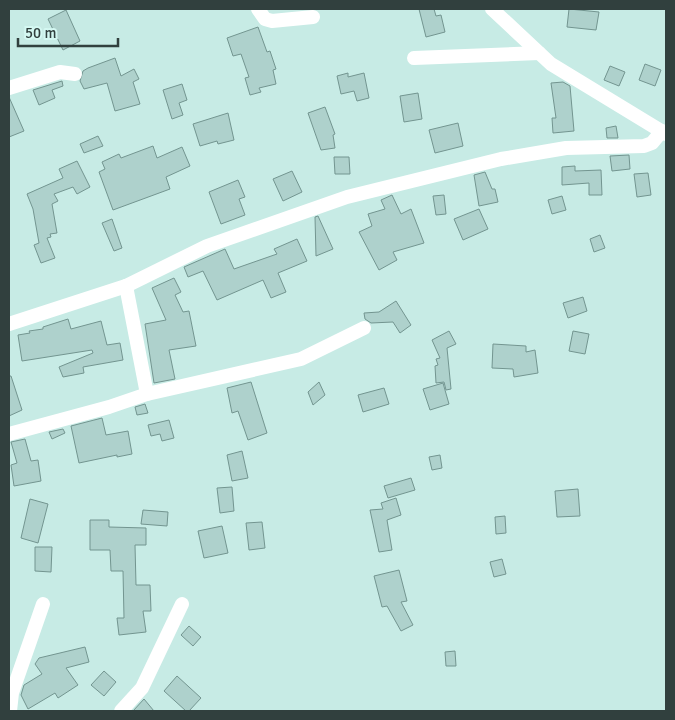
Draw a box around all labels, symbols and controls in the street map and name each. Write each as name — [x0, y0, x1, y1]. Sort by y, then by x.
scale bar — [18, 15, 118, 47]
text: 50 m — [25, 24, 56, 42]

